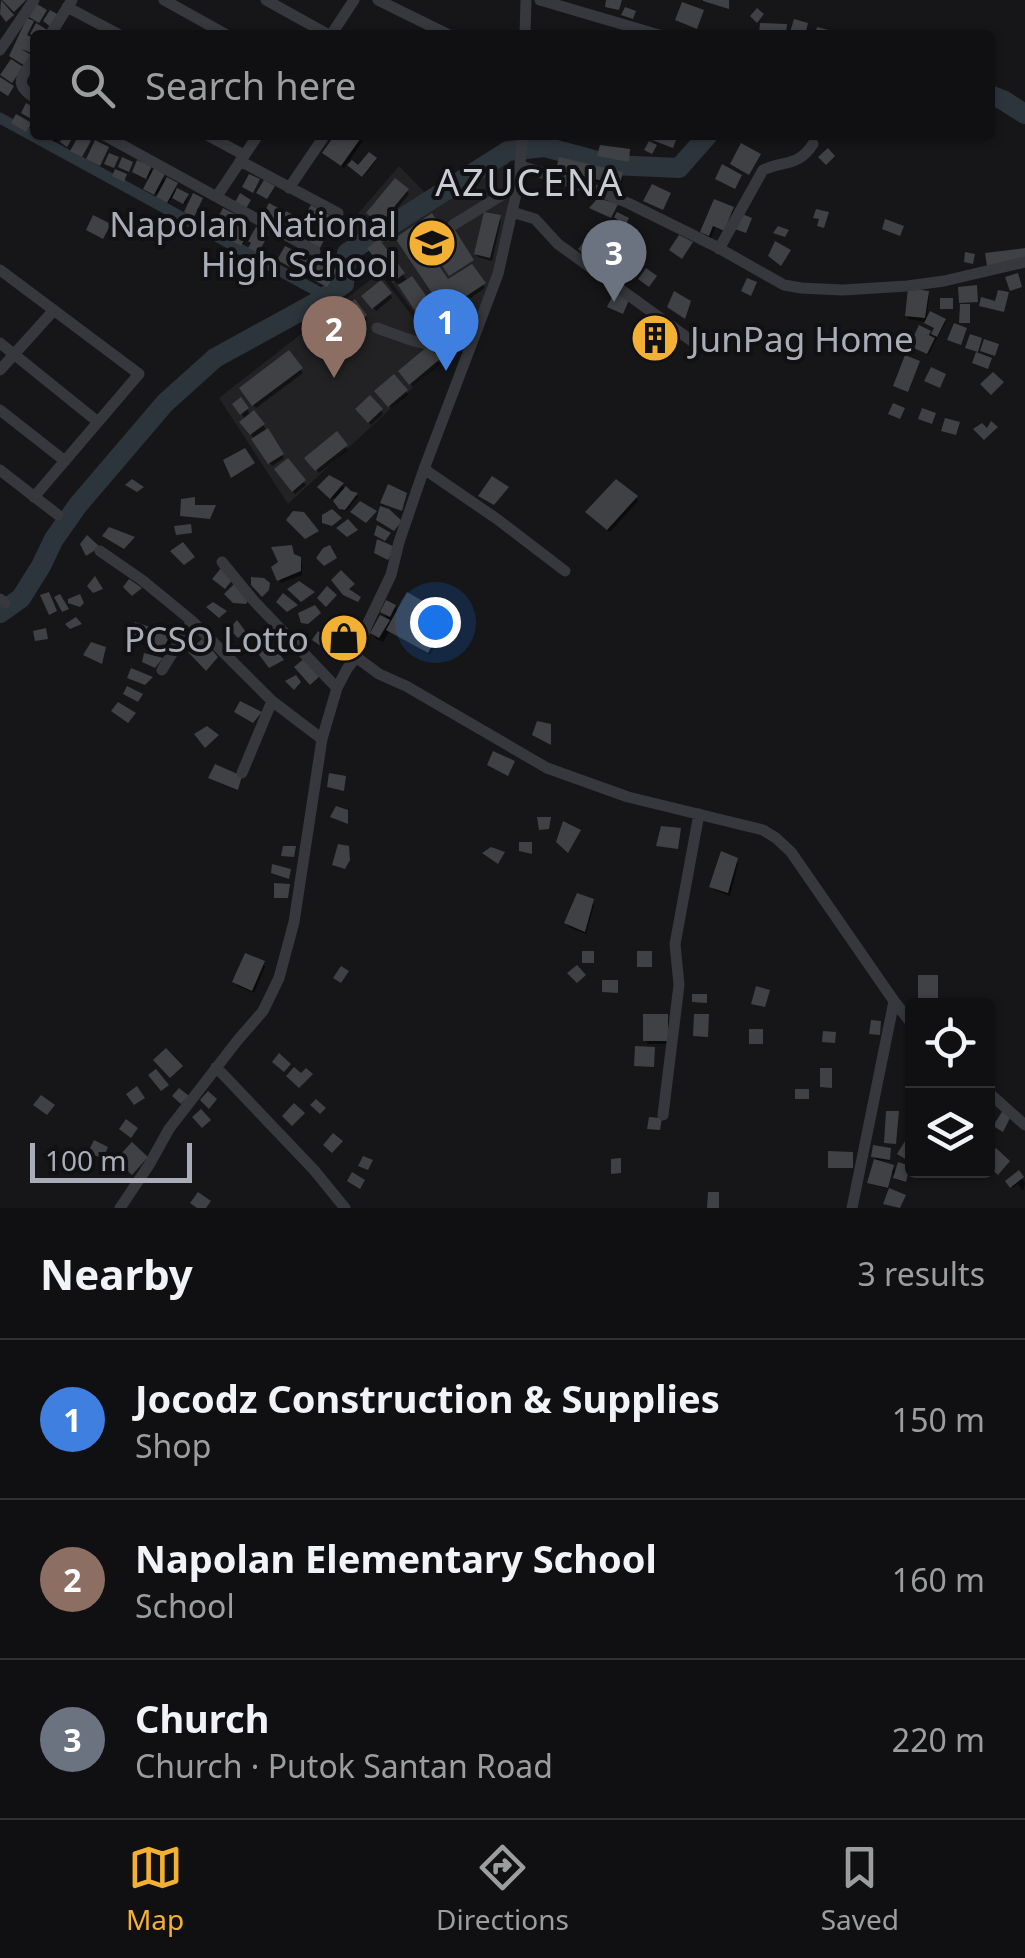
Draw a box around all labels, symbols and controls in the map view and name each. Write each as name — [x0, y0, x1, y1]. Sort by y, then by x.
search box — [30, 30, 995, 140]
icon: search — [65, 58, 120, 113]
text: Search here — [145, 59, 356, 111]
district label: AZUCENA — [435, 155, 625, 207]
place label: Napolan National High School — [109, 200, 397, 287]
school or university icon: Napolan National High School — [406, 217, 458, 269]
pin: 3 — [582, 220, 646, 302]
pin: 1 — [414, 288, 478, 371]
pin: 2 — [302, 296, 366, 378]
building icon: JunPag Home — [629, 312, 681, 364]
place label: JunPag Home — [687, 315, 914, 362]
your location — [410, 597, 461, 648]
shop icon: PCSO Lotto — [318, 612, 370, 664]
place label: PCSO Lotto — [124, 615, 309, 662]
map controls — [905, 998, 995, 1178]
button: locate — [905, 998, 995, 1088]
button: layers — [905, 1088, 995, 1178]
scale bar — [30, 1138, 192, 1182]
text: 100 m — [45, 1141, 127, 1179]
text: Nearby — [40, 1245, 193, 1302]
text: 3 results — [858, 1252, 985, 1295]
text: Jocodz Construction & Supplies — [135, 1372, 720, 1424]
text: 1 — [63, 1398, 82, 1441]
text: 150 m — [892, 1398, 985, 1441]
text: Shop — [135, 1424, 211, 1467]
text: Napolan Elementary School — [135, 1532, 657, 1584]
text: 2 — [63, 1558, 82, 1601]
text: 160 m — [892, 1558, 985, 1601]
text: School — [135, 1584, 235, 1627]
text: Church — [135, 1692, 269, 1744]
text: 3 — [63, 1718, 82, 1761]
text: 220 m — [892, 1718, 985, 1761]
text: Church · Putok Santan Road — [135, 1744, 553, 1787]
tab: Map — [126, 1840, 184, 1938]
tab: Directions — [436, 1840, 569, 1938]
tab: Saved — [821, 1840, 899, 1938]

